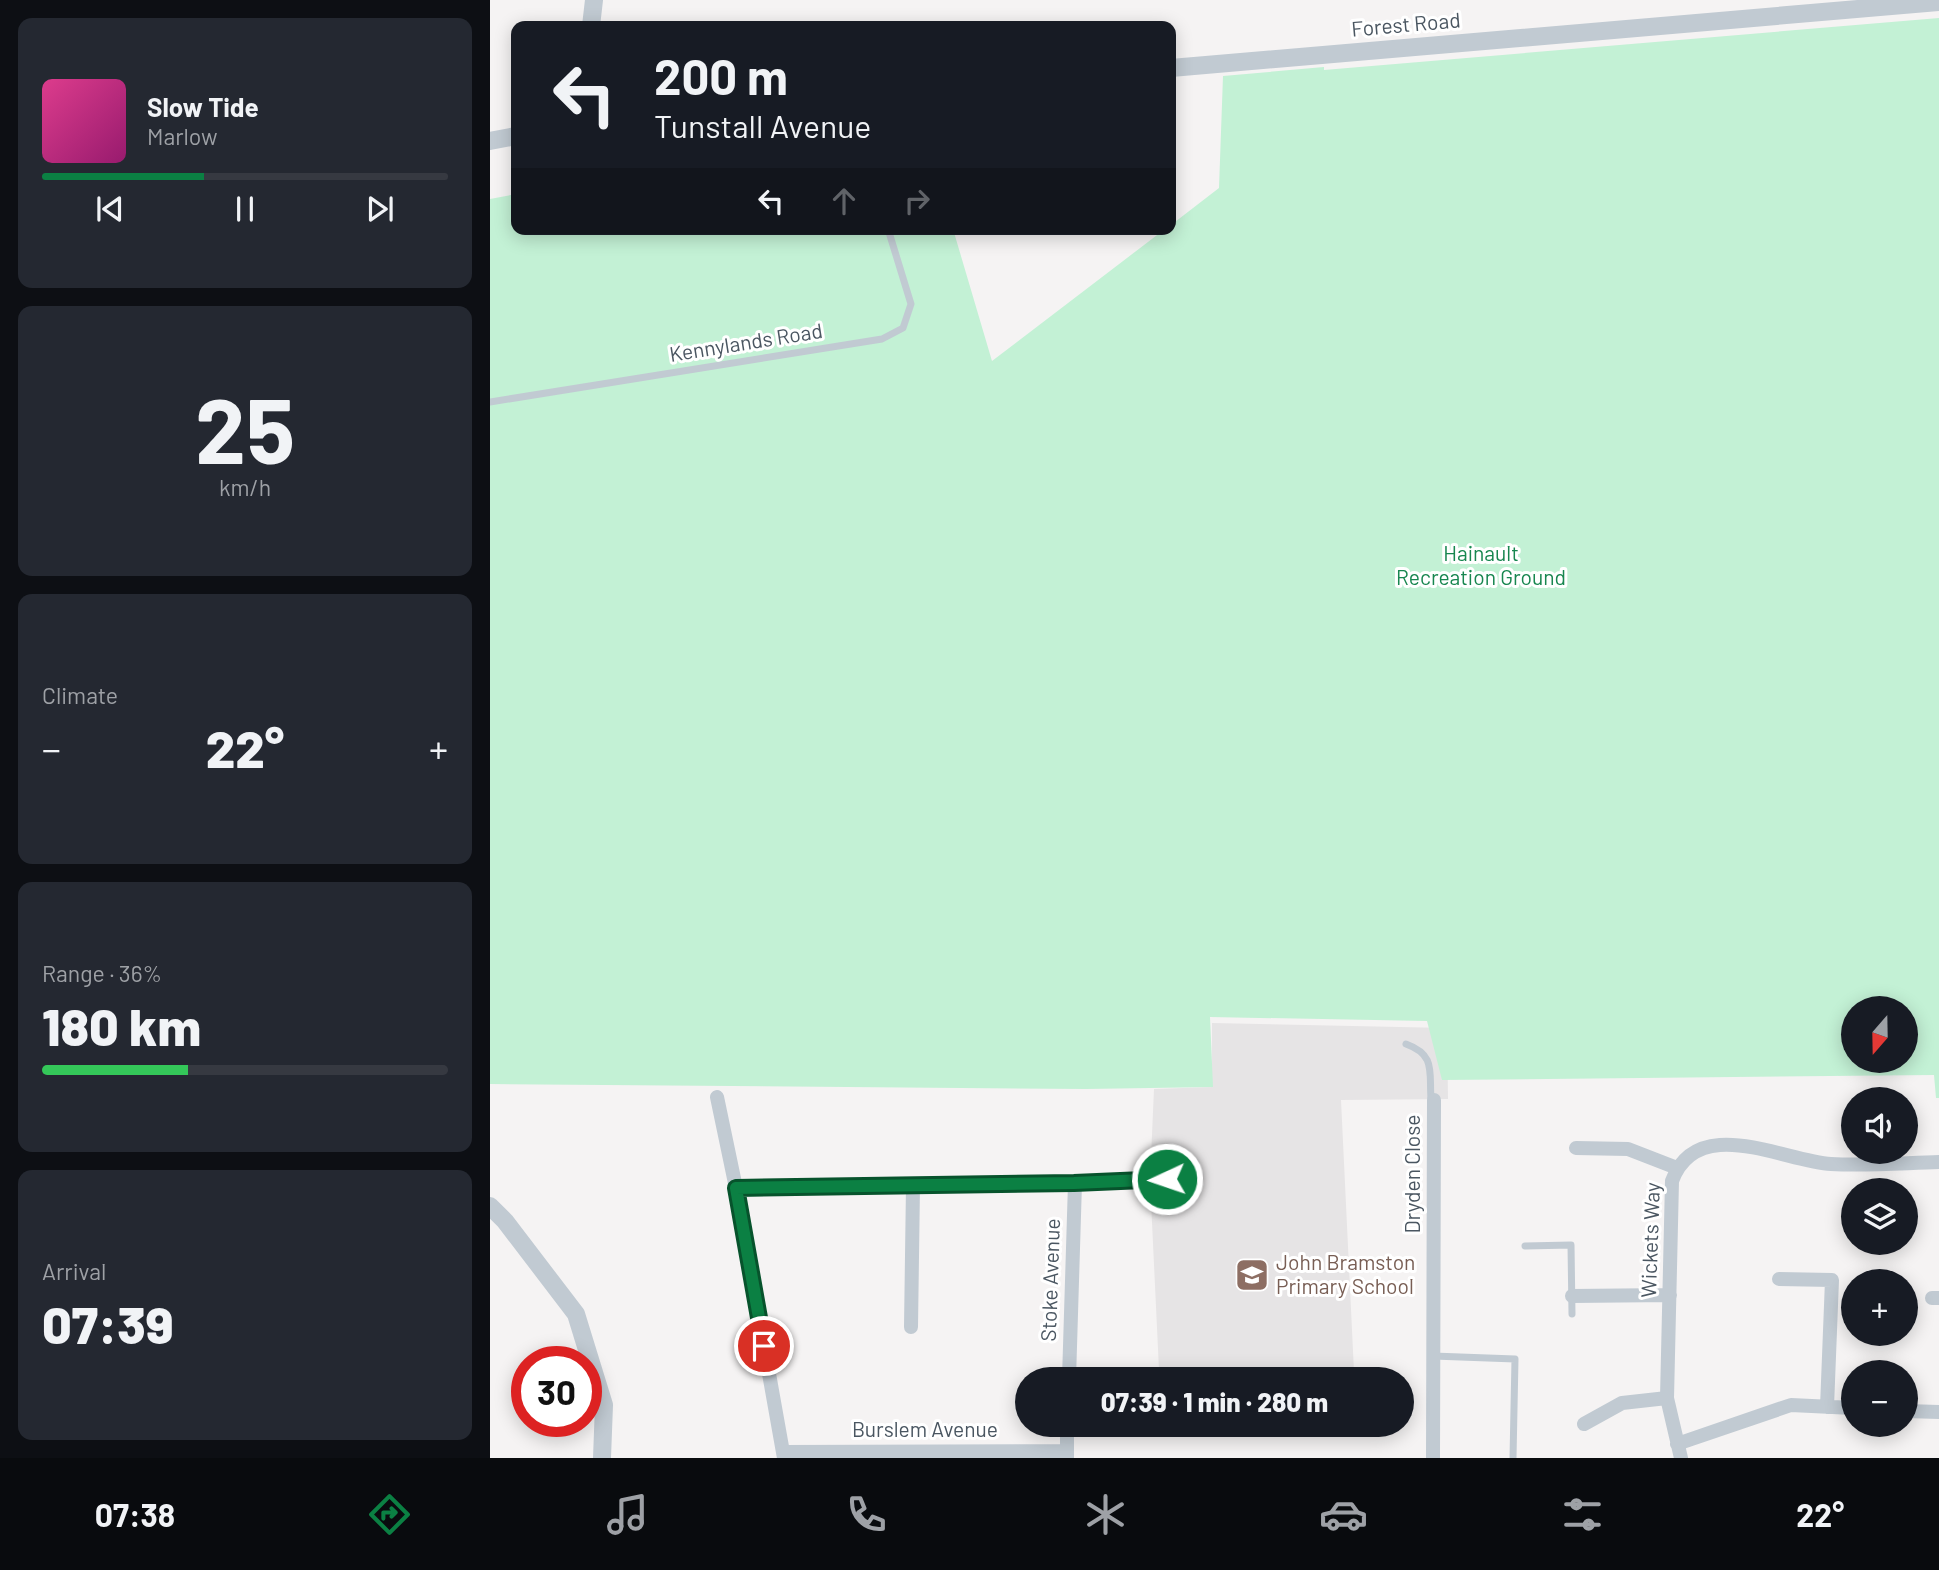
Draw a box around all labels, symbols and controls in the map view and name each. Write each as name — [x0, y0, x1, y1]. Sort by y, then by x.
street label: Forest Road — [1350, 6, 1461, 41]
text: 200 m — [654, 46, 788, 105]
icon: left — [539, 49, 630, 140]
text: Slow Tide — [147, 91, 259, 122]
text: Tunstall Avenue — [654, 106, 871, 144]
text: Marlow — [147, 122, 218, 150]
icon: left — [752, 182, 790, 220]
icon: ahead — [825, 182, 863, 220]
icon: right — [898, 182, 936, 220]
icon: previous — [91, 190, 129, 228]
icon: pause — [226, 190, 264, 228]
icon: next — [361, 190, 399, 228]
street label: Kennylands Road — [667, 317, 824, 366]
text: 25 — [195, 373, 295, 482]
text: km/h — [219, 473, 271, 501]
park label: Hainault Recreation Ground — [1396, 540, 1566, 589]
text: Climate — [42, 681, 118, 709]
text: 22° — [206, 716, 284, 778]
text: − — [42, 725, 61, 771]
text: + — [429, 725, 448, 771]
text: Range · 36% — [42, 959, 162, 987]
text: 180 km — [42, 994, 201, 1056]
north arrow — [1841, 996, 1918, 1073]
map controls — [1841, 996, 1918, 1437]
button: sound — [1841, 1087, 1918, 1164]
street label: Dryden Close — [1399, 1114, 1424, 1234]
position arrow — [1130, 1142, 1204, 1216]
button: layers — [1841, 1178, 1918, 1255]
street label: Wickets Way — [1635, 1181, 1664, 1298]
street label: Stoke Avenue — [1035, 1218, 1064, 1342]
place label: John Bramston Primary School — [1276, 1249, 1415, 1298]
school or university icon: John Bramston Primary School — [1233, 1256, 1271, 1294]
text: Arrival — [42, 1257, 106, 1285]
button: + — [1841, 1269, 1918, 1346]
text: 07:39 — [42, 1292, 174, 1354]
pin — [734, 1316, 794, 1376]
icon: arrive — [745, 1327, 783, 1365]
speed limit sign: 30 — [511, 1346, 602, 1437]
button: − — [1841, 1360, 1918, 1437]
text: 07:39 · 1 min · 280 m — [1101, 1386, 1328, 1417]
street label: Burslem Avenue — [852, 1416, 998, 1441]
icon: directions — [365, 1490, 414, 1539]
icon: music — [603, 1490, 652, 1539]
icon: phone — [842, 1490, 891, 1539]
icon: climate — [1081, 1490, 1130, 1539]
icon: car — [1319, 1490, 1368, 1539]
icon: filters — [1558, 1490, 1607, 1539]
text: 07:38 — [95, 1495, 175, 1533]
text: 22° — [1796, 1495, 1844, 1533]

